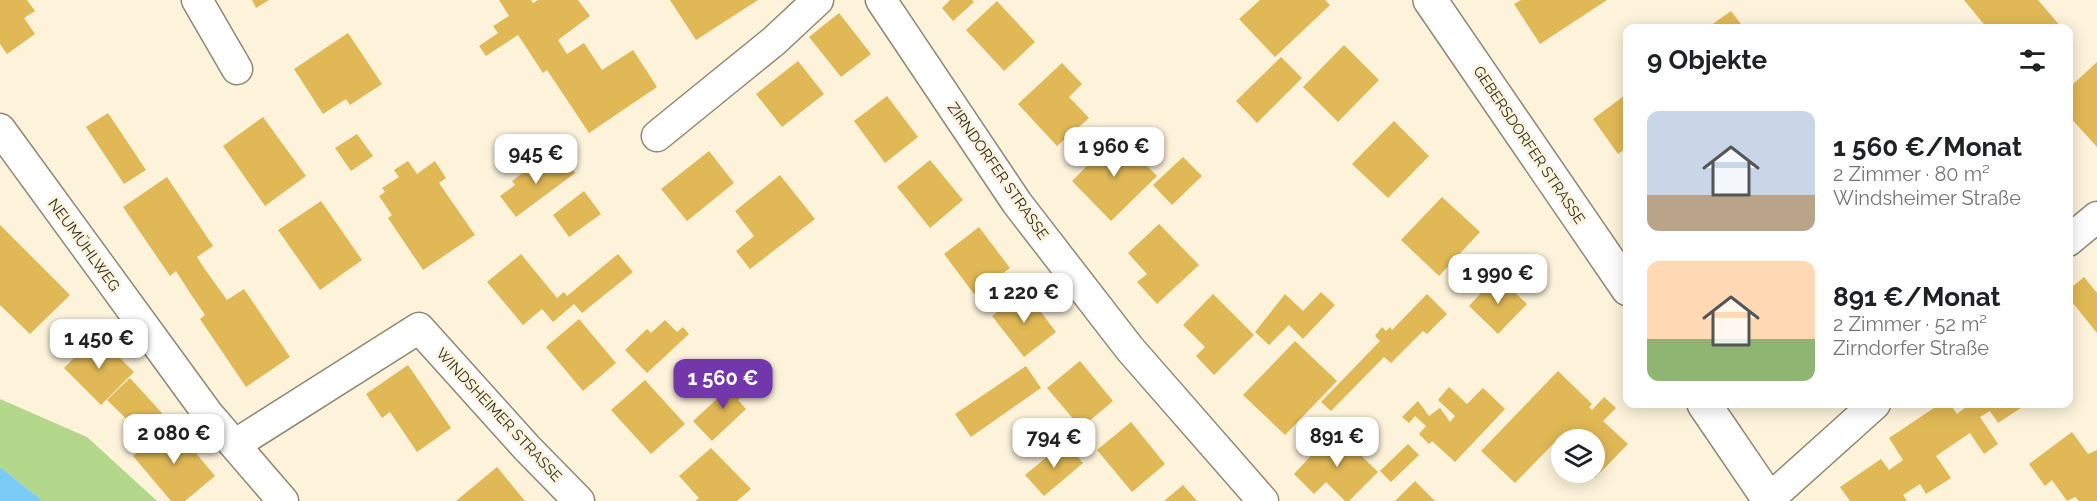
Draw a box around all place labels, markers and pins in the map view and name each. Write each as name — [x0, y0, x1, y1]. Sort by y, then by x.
pin: 1 960 € — [1059, 127, 1169, 178]
pin: 945 € — [494, 134, 578, 185]
pin: 1 990 € — [1443, 254, 1553, 305]
pin: 1 220 € — [969, 273, 1079, 324]
pin: 1 450 € — [44, 319, 154, 370]
pin: 1 560 € — [668, 359, 778, 410]
pin: 2 080 € — [119, 414, 229, 465]
pin: 891 € — [1295, 417, 1379, 468]
pin: 794 € — [1012, 418, 1096, 469]

